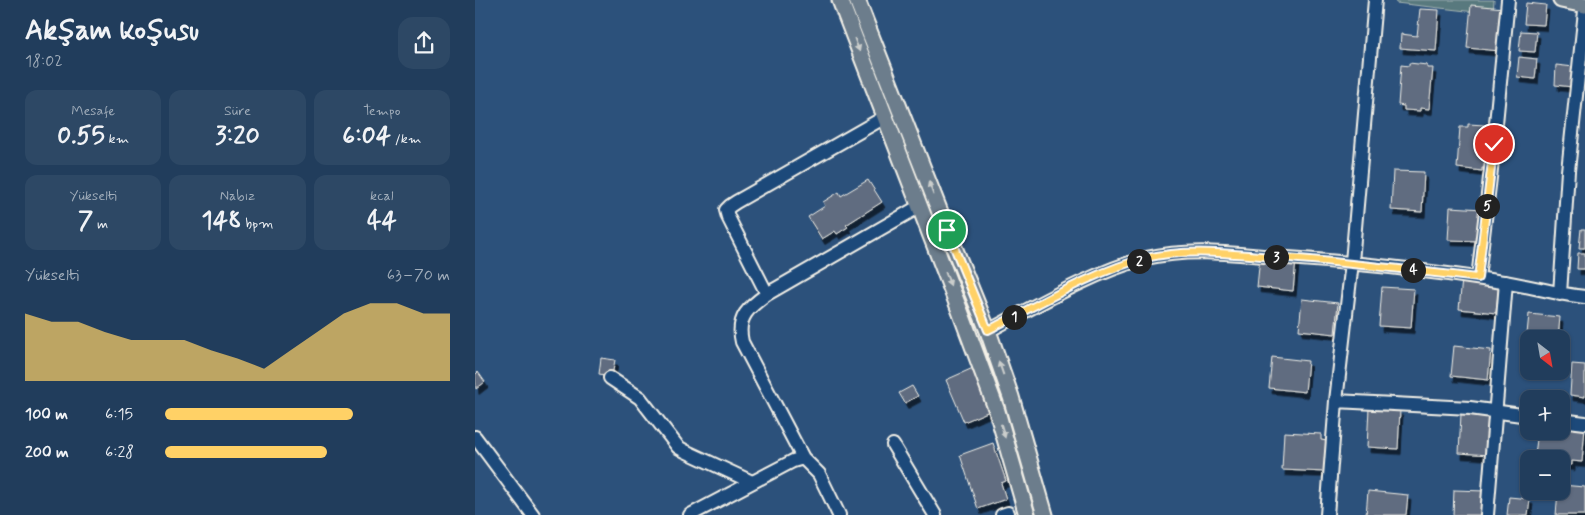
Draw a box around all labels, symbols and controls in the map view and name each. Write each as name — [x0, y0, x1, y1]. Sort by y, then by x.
text: Akşam koşusu — [25, 13, 199, 50]
button: share — [398, 17, 450, 69]
one-way arrow — [854, 38, 862, 53]
text: 18:02 — [25, 51, 63, 72]
text: Mesafe — [71, 102, 115, 120]
text: Süre — [224, 102, 251, 120]
text: Tempo — [363, 102, 400, 120]
text: 0.55 — [57, 120, 105, 153]
text: 3:20 — [215, 120, 260, 153]
text: 6:04 — [342, 120, 391, 153]
pin — [1473, 123, 1515, 165]
text: km — [105, 130, 129, 148]
text: /km — [391, 130, 421, 148]
icon: check — [1480, 130, 1508, 158]
one-way arrow — [927, 180, 935, 195]
text: Yükselti — [69, 187, 117, 205]
text: Nabız — [220, 187, 255, 205]
text: kcal — [370, 187, 394, 205]
pin: 5 — [1475, 194, 1499, 218]
text: 5 — [1483, 197, 1492, 215]
text: 7 — [78, 205, 93, 238]
text: 148 — [202, 205, 241, 238]
text: 44 — [367, 205, 397, 238]
pin — [926, 209, 968, 251]
text: m — [93, 215, 108, 233]
text: bpm — [241, 215, 273, 233]
icon: arrive — [933, 216, 961, 244]
pin: 3 — [1263, 244, 1289, 270]
pin: 2 — [1127, 248, 1151, 274]
text: 3 — [1273, 248, 1280, 266]
text: 2 — [1136, 252, 1143, 270]
pin: 4 — [1401, 258, 1425, 282]
text: 4 — [1409, 261, 1418, 279]
text: Yükselti — [25, 265, 79, 286]
text: 63–70 m — [387, 265, 450, 286]
one-way arrow — [944, 271, 952, 286]
pin: 1 — [1001, 304, 1027, 330]
text: 1 — [1011, 308, 1018, 326]
north arrow — [1520, 330, 1570, 380]
map controls — [1520, 330, 1570, 500]
one-way arrow — [997, 360, 1004, 375]
button: + — [1520, 390, 1570, 440]
text: 100 m — [25, 404, 68, 425]
text: 6:15 — [105, 404, 133, 425]
one-way arrow — [1000, 424, 1008, 439]
text: 200 m — [25, 442, 69, 463]
text: 6:28 — [105, 442, 134, 463]
button: − — [1520, 450, 1570, 500]

